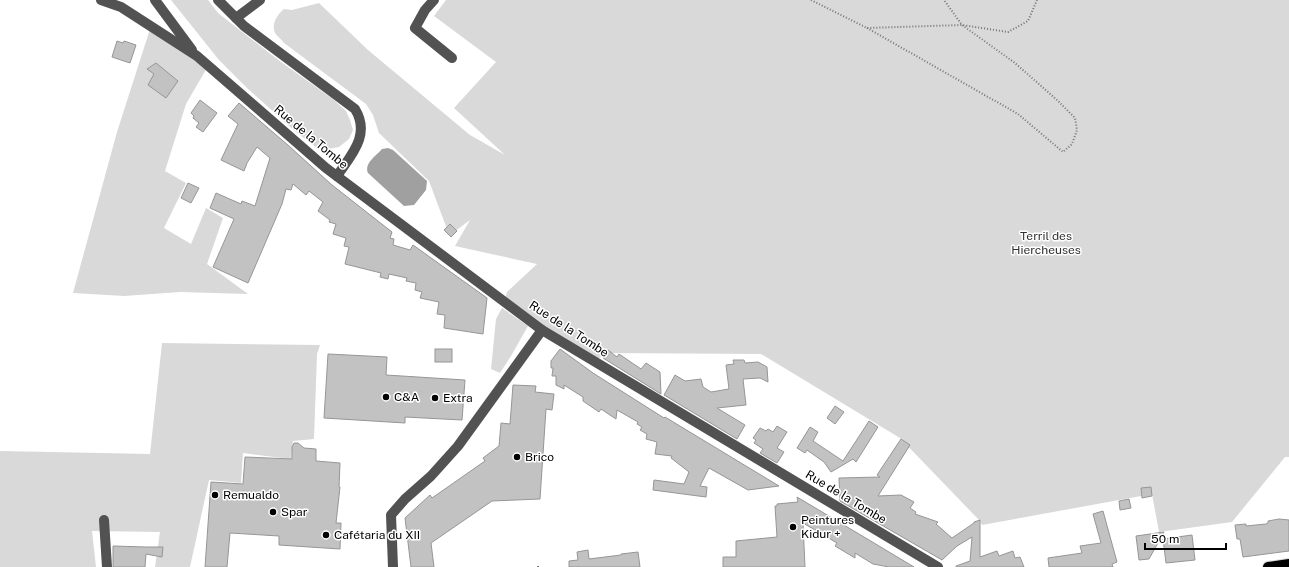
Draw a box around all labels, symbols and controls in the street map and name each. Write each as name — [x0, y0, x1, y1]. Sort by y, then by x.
street label: Rue de la Tombe — [271, 102, 351, 172]
park label: Terril des Hiercheuses — [1011, 229, 1081, 257]
street label: Rue de la Tombe — [527, 298, 611, 360]
place label: C&A — [394, 390, 420, 404]
place label: Extra — [443, 391, 473, 405]
marker: C&A — [381, 392, 391, 402]
marker: Extra — [430, 393, 440, 403]
place label: Brico — [525, 450, 554, 464]
marker: Brico — [512, 452, 522, 462]
street label: Rue de la Tombe — [803, 467, 889, 527]
place label: Remualdo — [223, 488, 279, 502]
marker: Remualdo — [210, 490, 220, 500]
place label: Spar — [281, 505, 308, 519]
marker: Spar — [268, 507, 278, 517]
place label: Peintures Kidur + — [801, 513, 854, 541]
marker: Peintures Kidur + — [788, 522, 798, 532]
scale bar — [1145, 525, 1226, 551]
place label: Cafétaria du XII — [334, 528, 420, 542]
marker: Cafétaria du XII — [321, 530, 331, 540]
text: 50 m — [1151, 532, 1179, 546]

